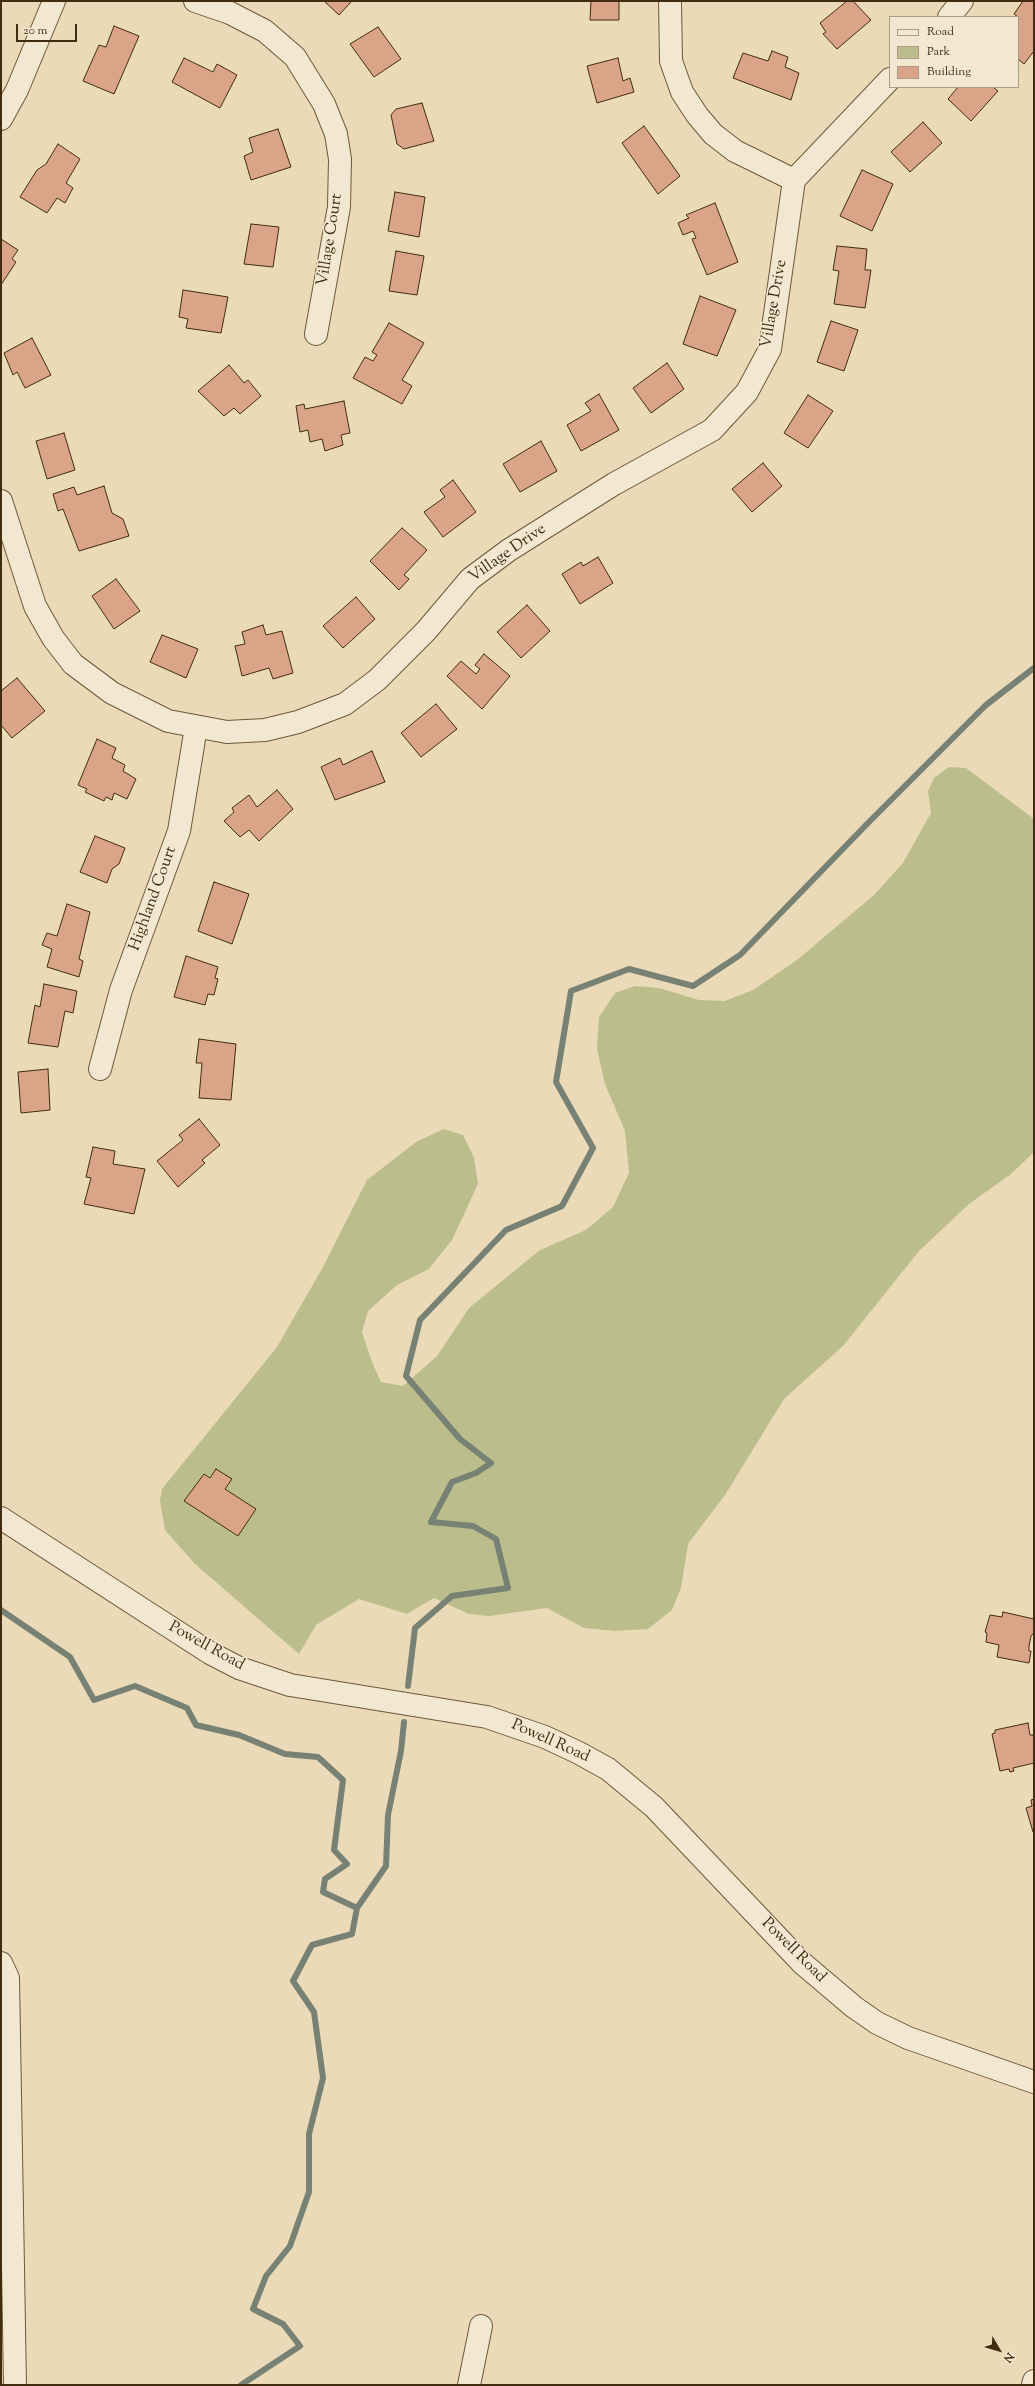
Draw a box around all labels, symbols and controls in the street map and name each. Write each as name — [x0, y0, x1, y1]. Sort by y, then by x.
scale bar — [18, 16, 79, 42]
legend — [889, 16, 1019, 88]
text: 20 m — [23, 22, 47, 40]
text: Road — [927, 23, 954, 41]
text: Park — [927, 43, 950, 61]
text: Building — [927, 63, 971, 81]
street label: Village Court — [314, 193, 348, 287]
street label: Village Drive — [758, 258, 792, 350]
street label: Village Drive — [466, 520, 550, 588]
street label: Highland Court — [126, 844, 182, 954]
street label: Powell Road — [165, 1618, 247, 1676]
street label: Powell Road — [508, 1716, 592, 1768]
street label: Powell Road — [757, 1915, 829, 1987]
north arrow — [979, 2330, 1019, 2370]
text: N — [999, 2349, 1017, 2366]

